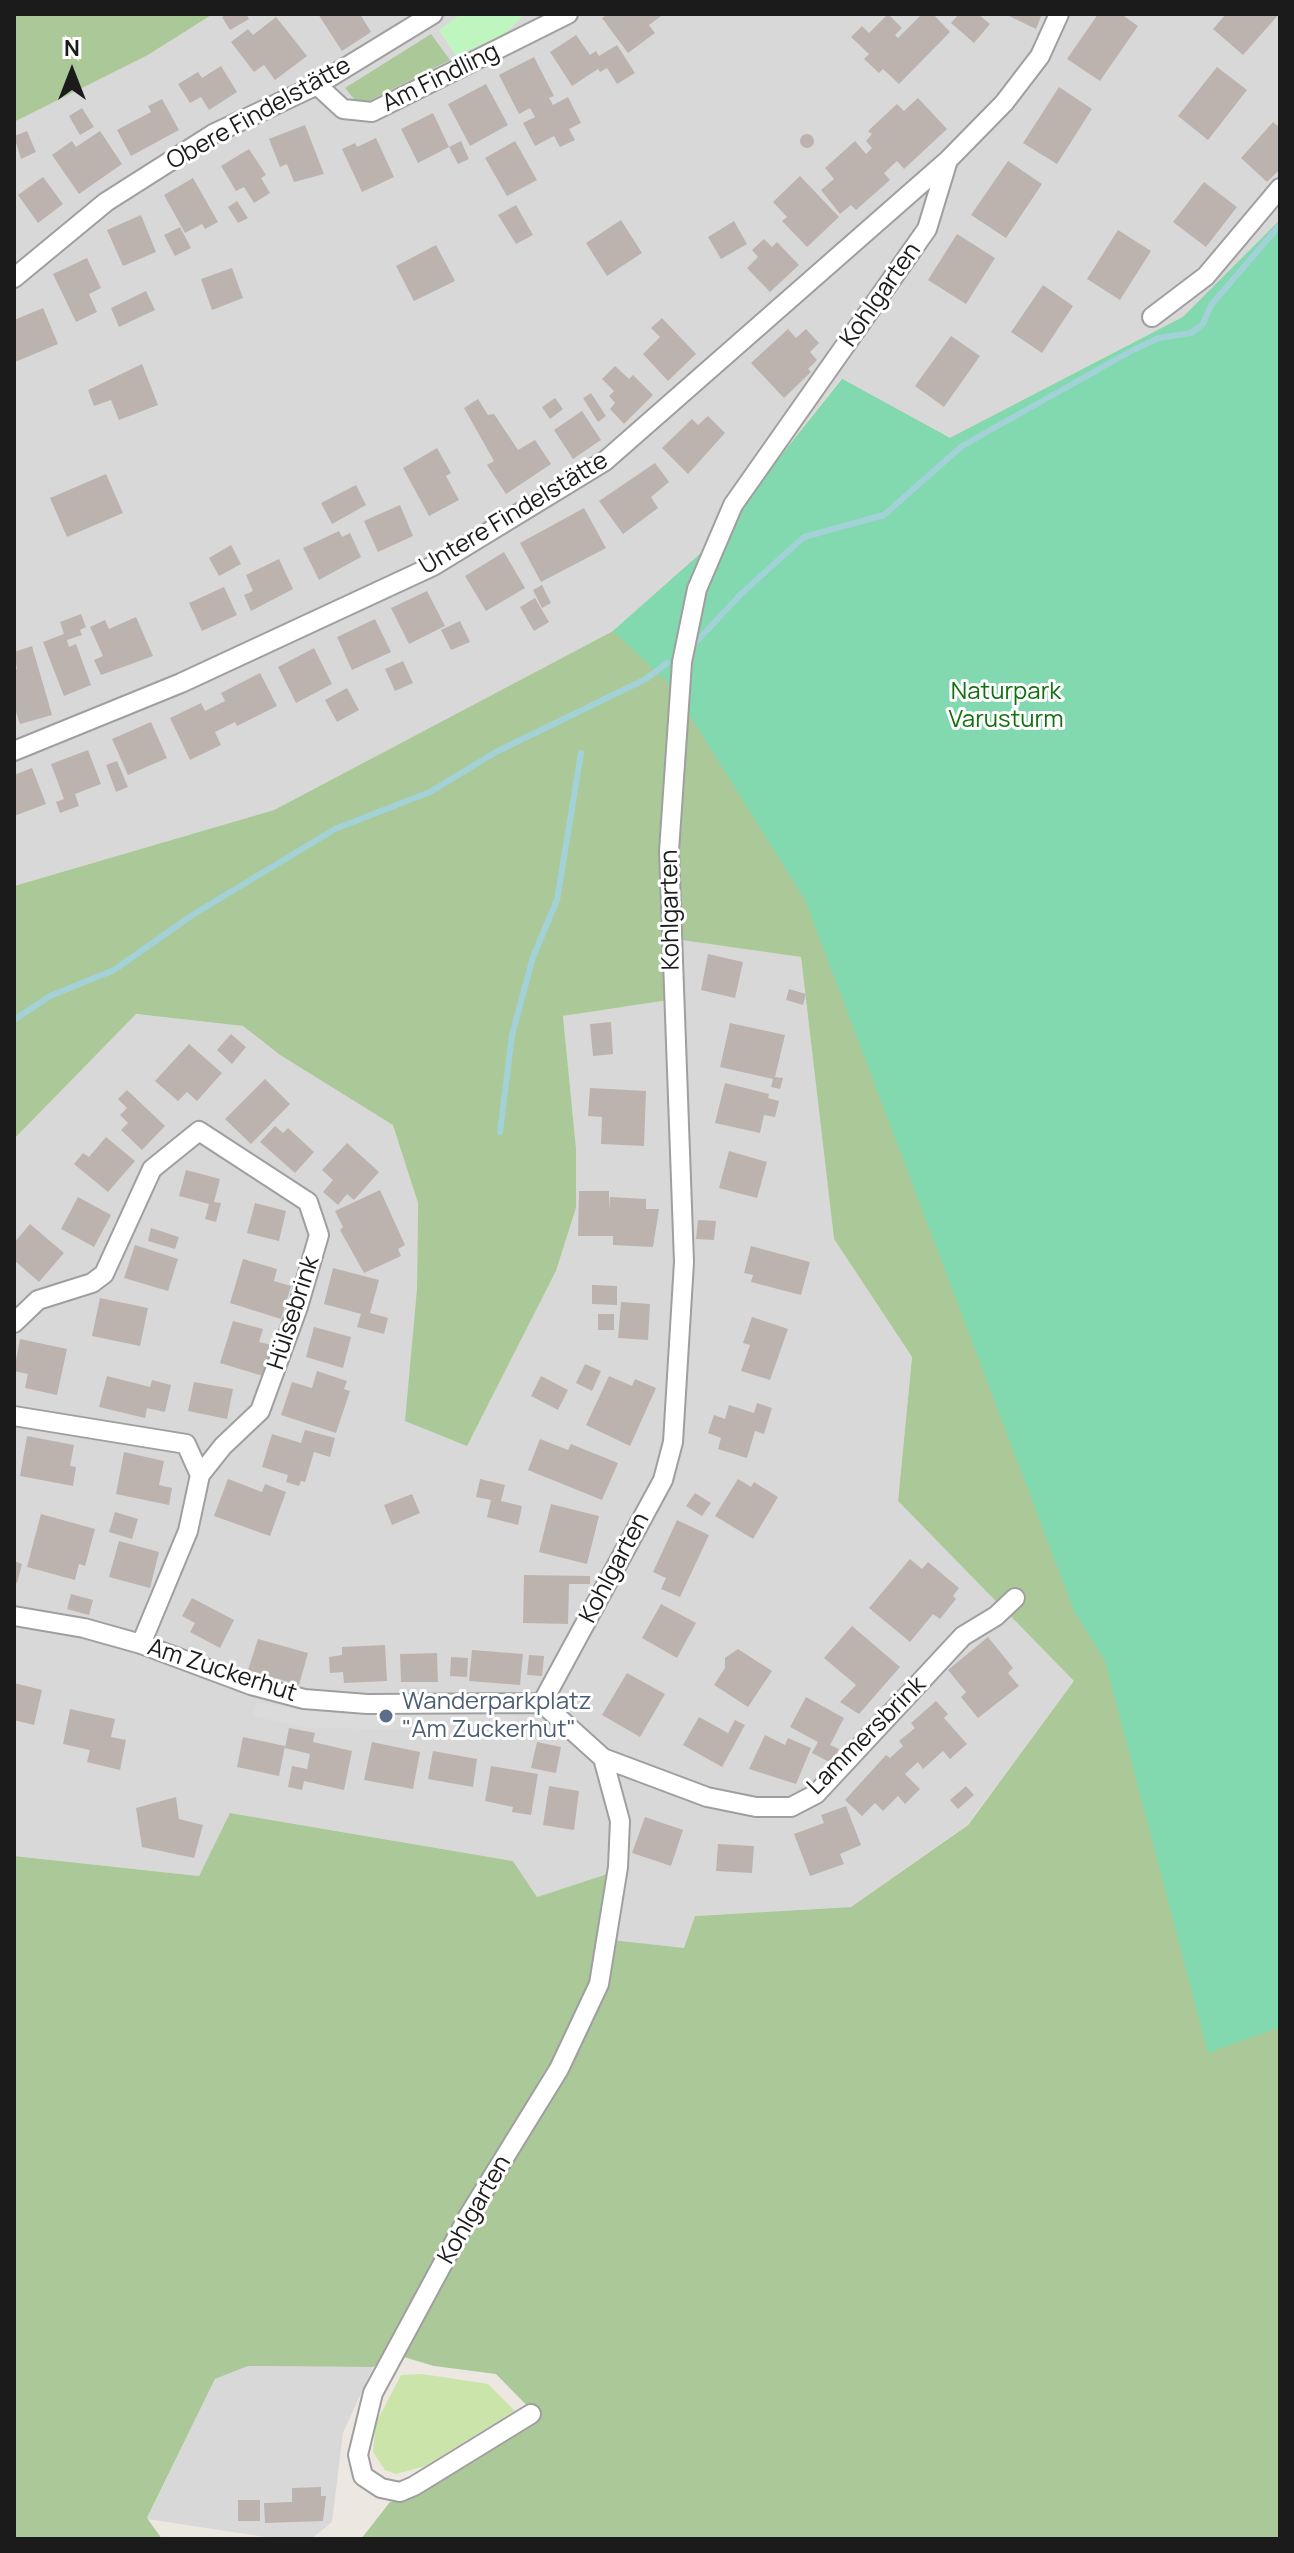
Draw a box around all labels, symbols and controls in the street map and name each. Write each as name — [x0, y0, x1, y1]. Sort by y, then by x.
north arrow — [32, 32, 112, 112]
text: N — [64, 33, 80, 63]
street label: Am Findling — [378, 37, 504, 119]
street label: Obere Findelstätte — [162, 51, 356, 177]
street label: Kohlgarten — [835, 237, 927, 353]
street label: Untere Findelstätte — [415, 446, 613, 582]
park label: Naturpark Varusturm — [948, 678, 1064, 734]
street label: Kohlgarten — [656, 849, 686, 971]
street label: Hülsebrink — [262, 1253, 326, 1373]
street label: Kohlgarten — [574, 1508, 656, 1628]
street label: Am Zuckerhut — [144, 1633, 300, 1709]
street label: Lammersbrink — [802, 1671, 932, 1801]
place label: Wanderparkplatz "Am Zuckerhut" — [402, 1688, 591, 1744]
marker: Wanderparkplatz "Am Zuckerhut" — [377, 1707, 395, 1725]
street label: Kohlgarten — [432, 2151, 518, 2269]

